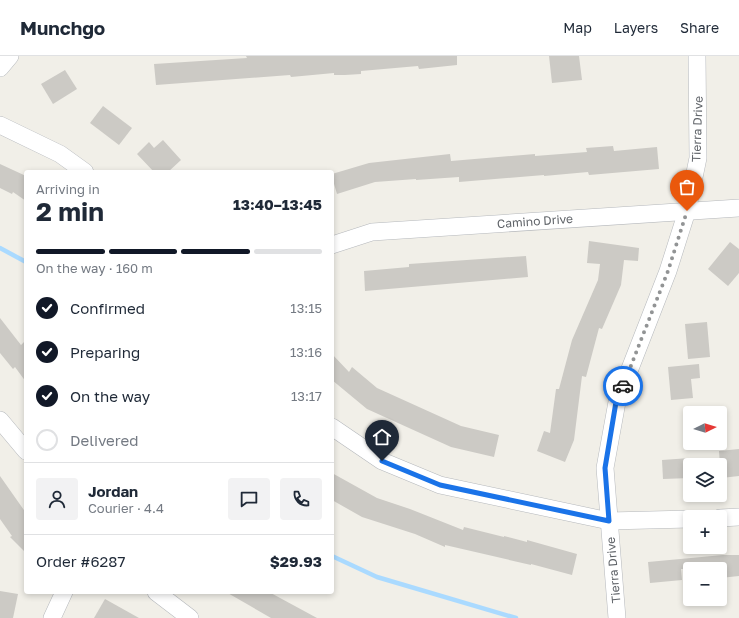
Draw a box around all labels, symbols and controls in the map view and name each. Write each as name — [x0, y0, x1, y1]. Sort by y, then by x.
text: Munchgo — [20, 16, 105, 39]
text: Map — [563, 19, 592, 36]
text: Layers — [614, 19, 658, 36]
text: Share — [680, 19, 719, 36]
street label: Tierra Drive — [688, 96, 706, 162]
pin — [670, 170, 704, 211]
icon: bag — [676, 176, 698, 198]
text: Arriving in — [36, 181, 100, 197]
text: 13:40–13:45 — [233, 195, 322, 213]
text: 2 min — [36, 196, 104, 227]
street label: Camino Drive — [497, 211, 574, 231]
text: On the way · 160 m — [36, 260, 153, 276]
icon: check — [36, 297, 58, 319]
text: Confirmed — [70, 299, 145, 317]
text: 13:15 — [290, 300, 322, 316]
icon: check — [36, 341, 58, 363]
text: Preparing — [70, 343, 140, 361]
text: 13:16 — [290, 344, 322, 360]
courier — [603, 366, 643, 406]
icon: car — [612, 375, 634, 397]
icon: check — [36, 385, 58, 407]
text: On the way — [70, 387, 150, 405]
text: 13:17 — [291, 388, 322, 404]
north arrow — [683, 406, 727, 450]
map controls — [683, 406, 727, 606]
pin — [365, 420, 399, 461]
icon: home — [371, 426, 393, 448]
text: Delivered — [70, 431, 138, 449]
button: layers — [683, 458, 727, 502]
button: person — [36, 478, 78, 520]
button: chat — [228, 478, 270, 520]
button: phone — [280, 478, 322, 520]
text: Jordan — [88, 482, 138, 500]
text: Courier · 4.4 — [88, 500, 164, 516]
button: + — [683, 510, 727, 554]
street label: Tierra Drive — [603, 536, 623, 604]
text: Order #6287 — [36, 552, 125, 570]
text: $29.93 — [270, 552, 322, 570]
button: − — [683, 562, 727, 606]

